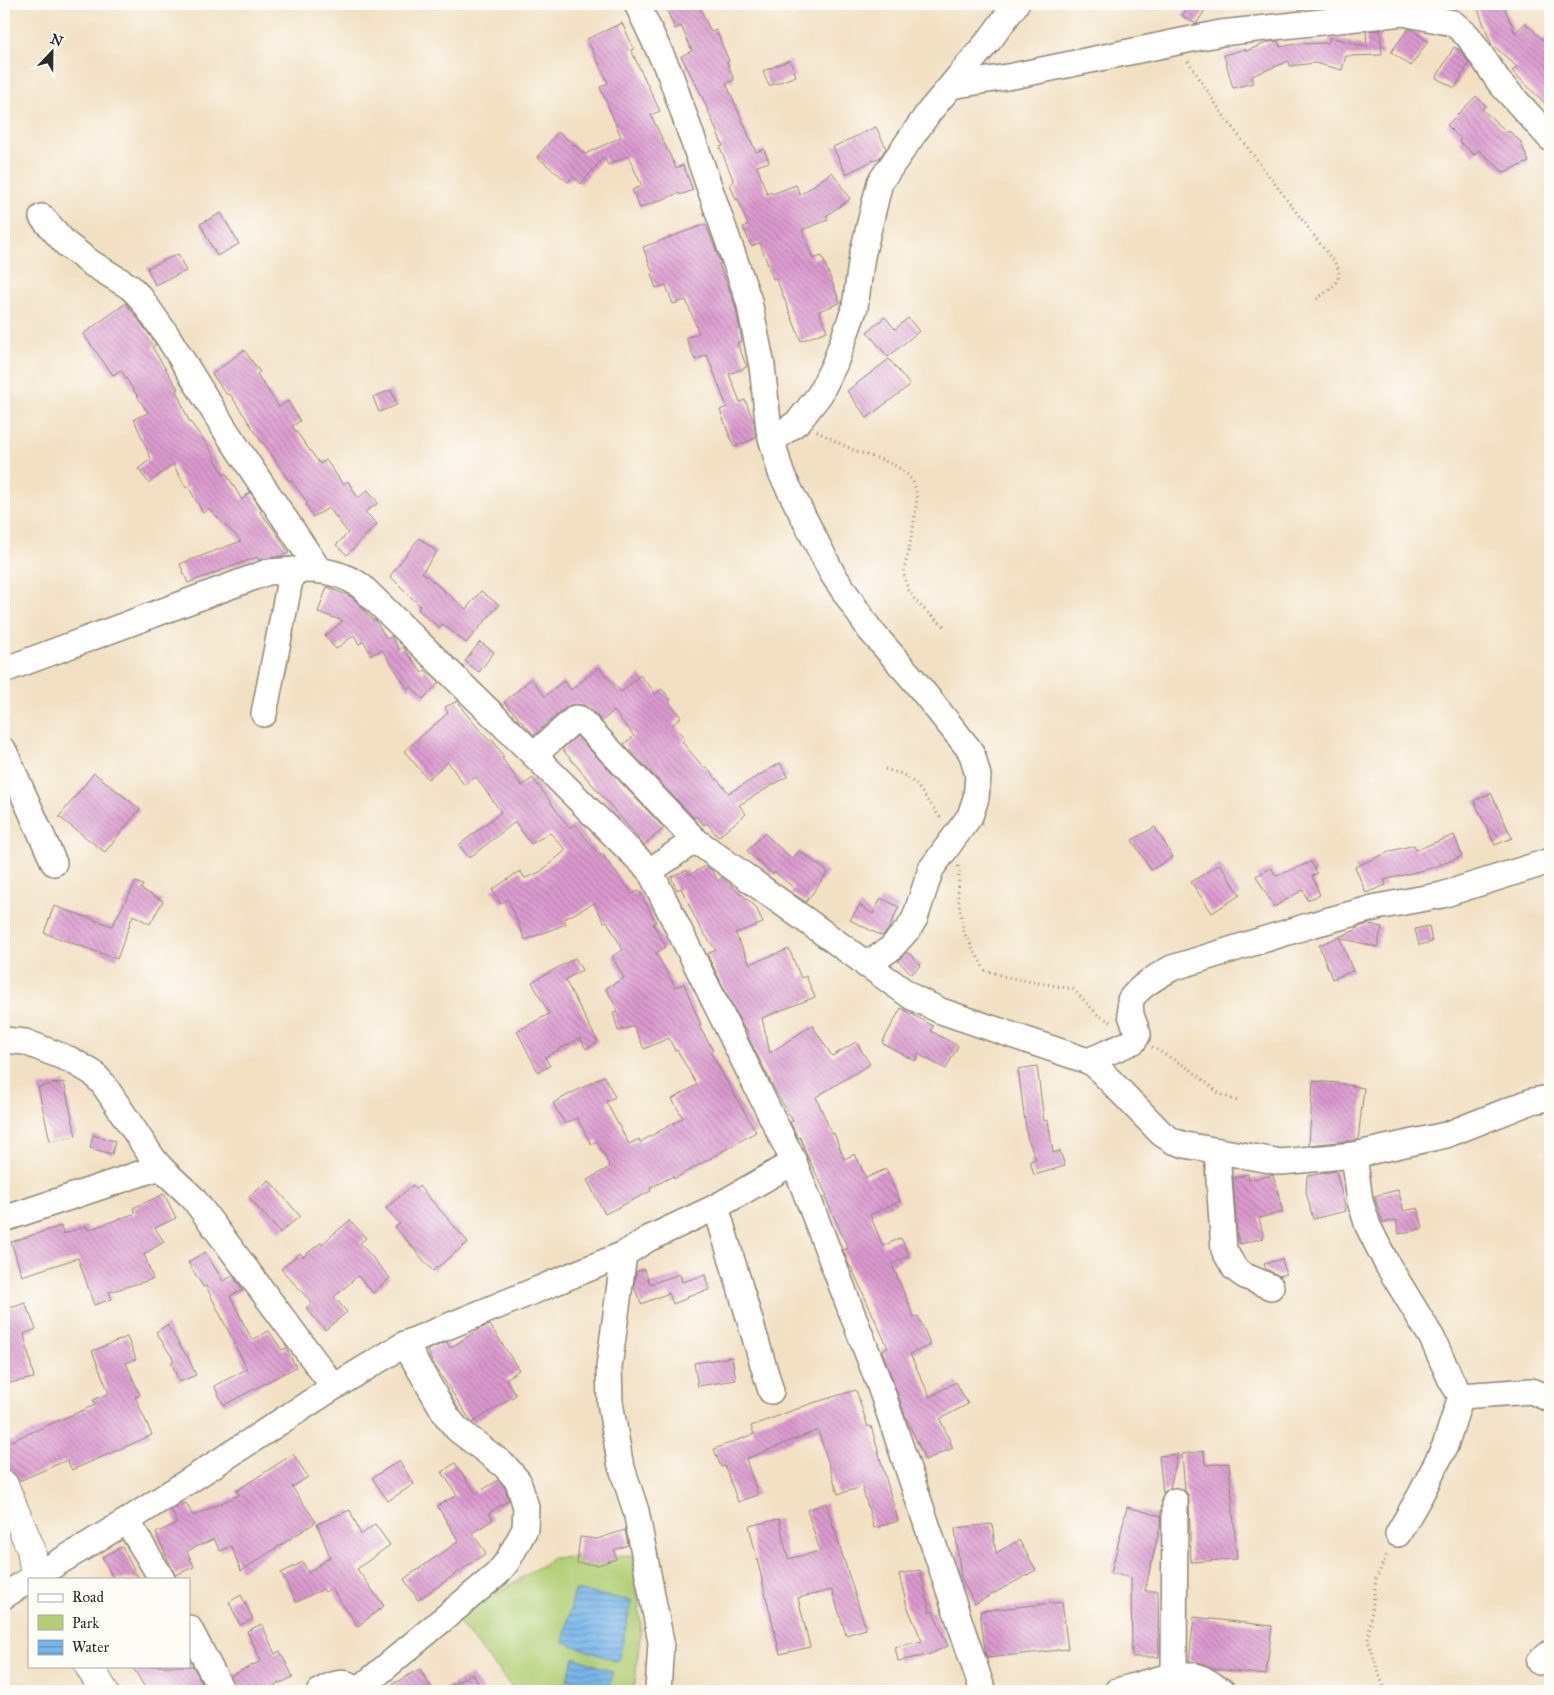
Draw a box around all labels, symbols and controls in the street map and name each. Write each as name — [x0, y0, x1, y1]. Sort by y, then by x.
north arrow — [28, 28, 78, 78]
text: N — [48, 30, 65, 51]
legend — [28, 1578, 190, 1668]
text: Road — [72, 1588, 104, 1606]
text: Park — [72, 1614, 99, 1632]
text: Water — [72, 1638, 109, 1656]

